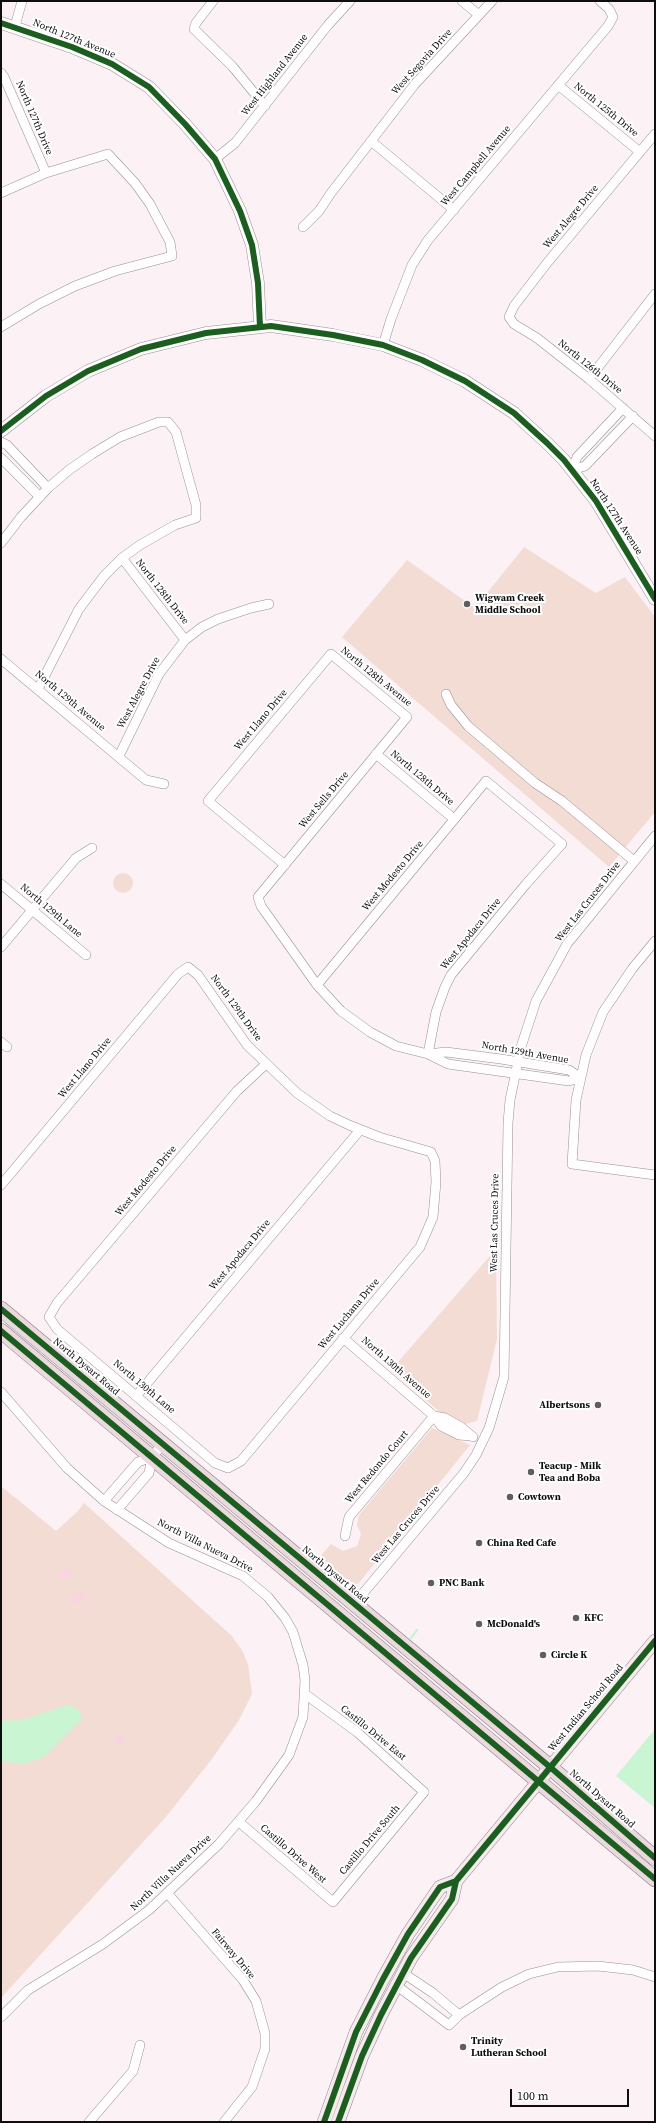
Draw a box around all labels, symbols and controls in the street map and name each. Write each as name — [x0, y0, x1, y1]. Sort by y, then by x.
street label: North 127th Avenue — [31, 17, 117, 61]
street label: West Segovia Drive — [389, 27, 455, 97]
street label: West Highland Avenue — [239, 32, 311, 118]
street label: North 127th Drive — [13, 79, 55, 157]
street label: North 125th Drive — [571, 80, 641, 140]
street label: West Campbell Avenue — [439, 123, 513, 209]
street label: West Alegre Drive — [541, 183, 601, 251]
street label: North 126th Drive — [555, 337, 625, 397]
street label: North 127th Avenue — [587, 477, 645, 557]
street label: North 128th Drive — [133, 557, 191, 627]
place label: Wigwam Creek Middle School — [475, 592, 544, 616]
marker: Wigwam Creek Middle School — [462, 599, 472, 609]
street label: North 128th Avenue — [338, 645, 414, 709]
street label: West Alegre Drive — [115, 655, 163, 731]
street label: North 129th Avenue — [32, 668, 108, 734]
street label: West Llano Drive — [232, 687, 290, 753]
street label: North 128th Drive — [388, 748, 456, 808]
street label: West Sells Drive — [297, 769, 351, 831]
street label: West Modesto Drive — [360, 838, 426, 914]
street label: West Las Cruces Drive — [553, 859, 623, 945]
street label: North 129th Lane — [17, 882, 85, 940]
street label: West Apodaca Drive — [438, 896, 504, 972]
street label: North 129th Drive — [208, 972, 264, 1044]
street label: West Llano Drive — [56, 1035, 114, 1101]
street label: North 129th Avenue — [481, 1039, 569, 1067]
street label: West Modesto Drive — [113, 1143, 179, 1219]
street label: West Las Cruces Drive — [488, 1174, 502, 1272]
street label: West Apodaca Drive — [207, 1217, 273, 1293]
street label: West Luchana Drive — [316, 1276, 382, 1352]
street label: North 130th Avenue — [359, 1335, 433, 1401]
street label: North Dysart Road — [50, 1336, 122, 1398]
street label: North 130th Lane — [110, 1358, 178, 1416]
place label: Albertsons — [539, 1399, 590, 1411]
marker: Albertsons — [593, 1400, 603, 1410]
street label: West Redondo Court — [343, 1428, 411, 1506]
place label: Teacup - Milk Tea and Boba — [539, 1460, 601, 1484]
marker: Teacup - Milk Tea and Boba — [526, 1467, 536, 1477]
street label: West Las Cruces Drive — [370, 1483, 442, 1567]
place label: Cowtown — [518, 1491, 561, 1503]
marker: Cowtown — [505, 1492, 515, 1502]
street label: North Villa Nueva Drive — [155, 1517, 255, 1575]
place label: China Red Cafe — [487, 1537, 556, 1549]
marker: China Red Cafe — [474, 1538, 484, 1548]
street label: North Dysart Road — [299, 1544, 371, 1606]
place label: PNC Bank — [439, 1577, 484, 1589]
marker: PNC Bank — [426, 1578, 436, 1588]
place label: KFC — [584, 1612, 603, 1624]
marker: KFC — [571, 1613, 581, 1623]
place label: McDonald's — [487, 1618, 540, 1630]
marker: McDonald's — [474, 1619, 484, 1629]
place label: Circle K — [551, 1649, 587, 1661]
marker: Circle K — [538, 1650, 548, 1660]
street label: West Indian School Road — [546, 1662, 626, 1754]
street label: Castillo Drive East — [338, 1703, 408, 1763]
street label: North Dysart Road — [567, 1767, 637, 1831]
street label: Castillo Drive South — [337, 1803, 403, 1877]
street label: Castillo Drive West — [257, 1822, 329, 1886]
street label: North Villa Nueva Drive — [128, 1833, 214, 1913]
street label: Fairway Drive — [209, 1926, 257, 1982]
place label: Trinity Lutheran School — [471, 2035, 547, 2058]
marker: Trinity Lutheran School — [458, 2042, 468, 2052]
scale bar — [512, 2081, 631, 2107]
text: 100 m — [517, 2088, 549, 2104]

